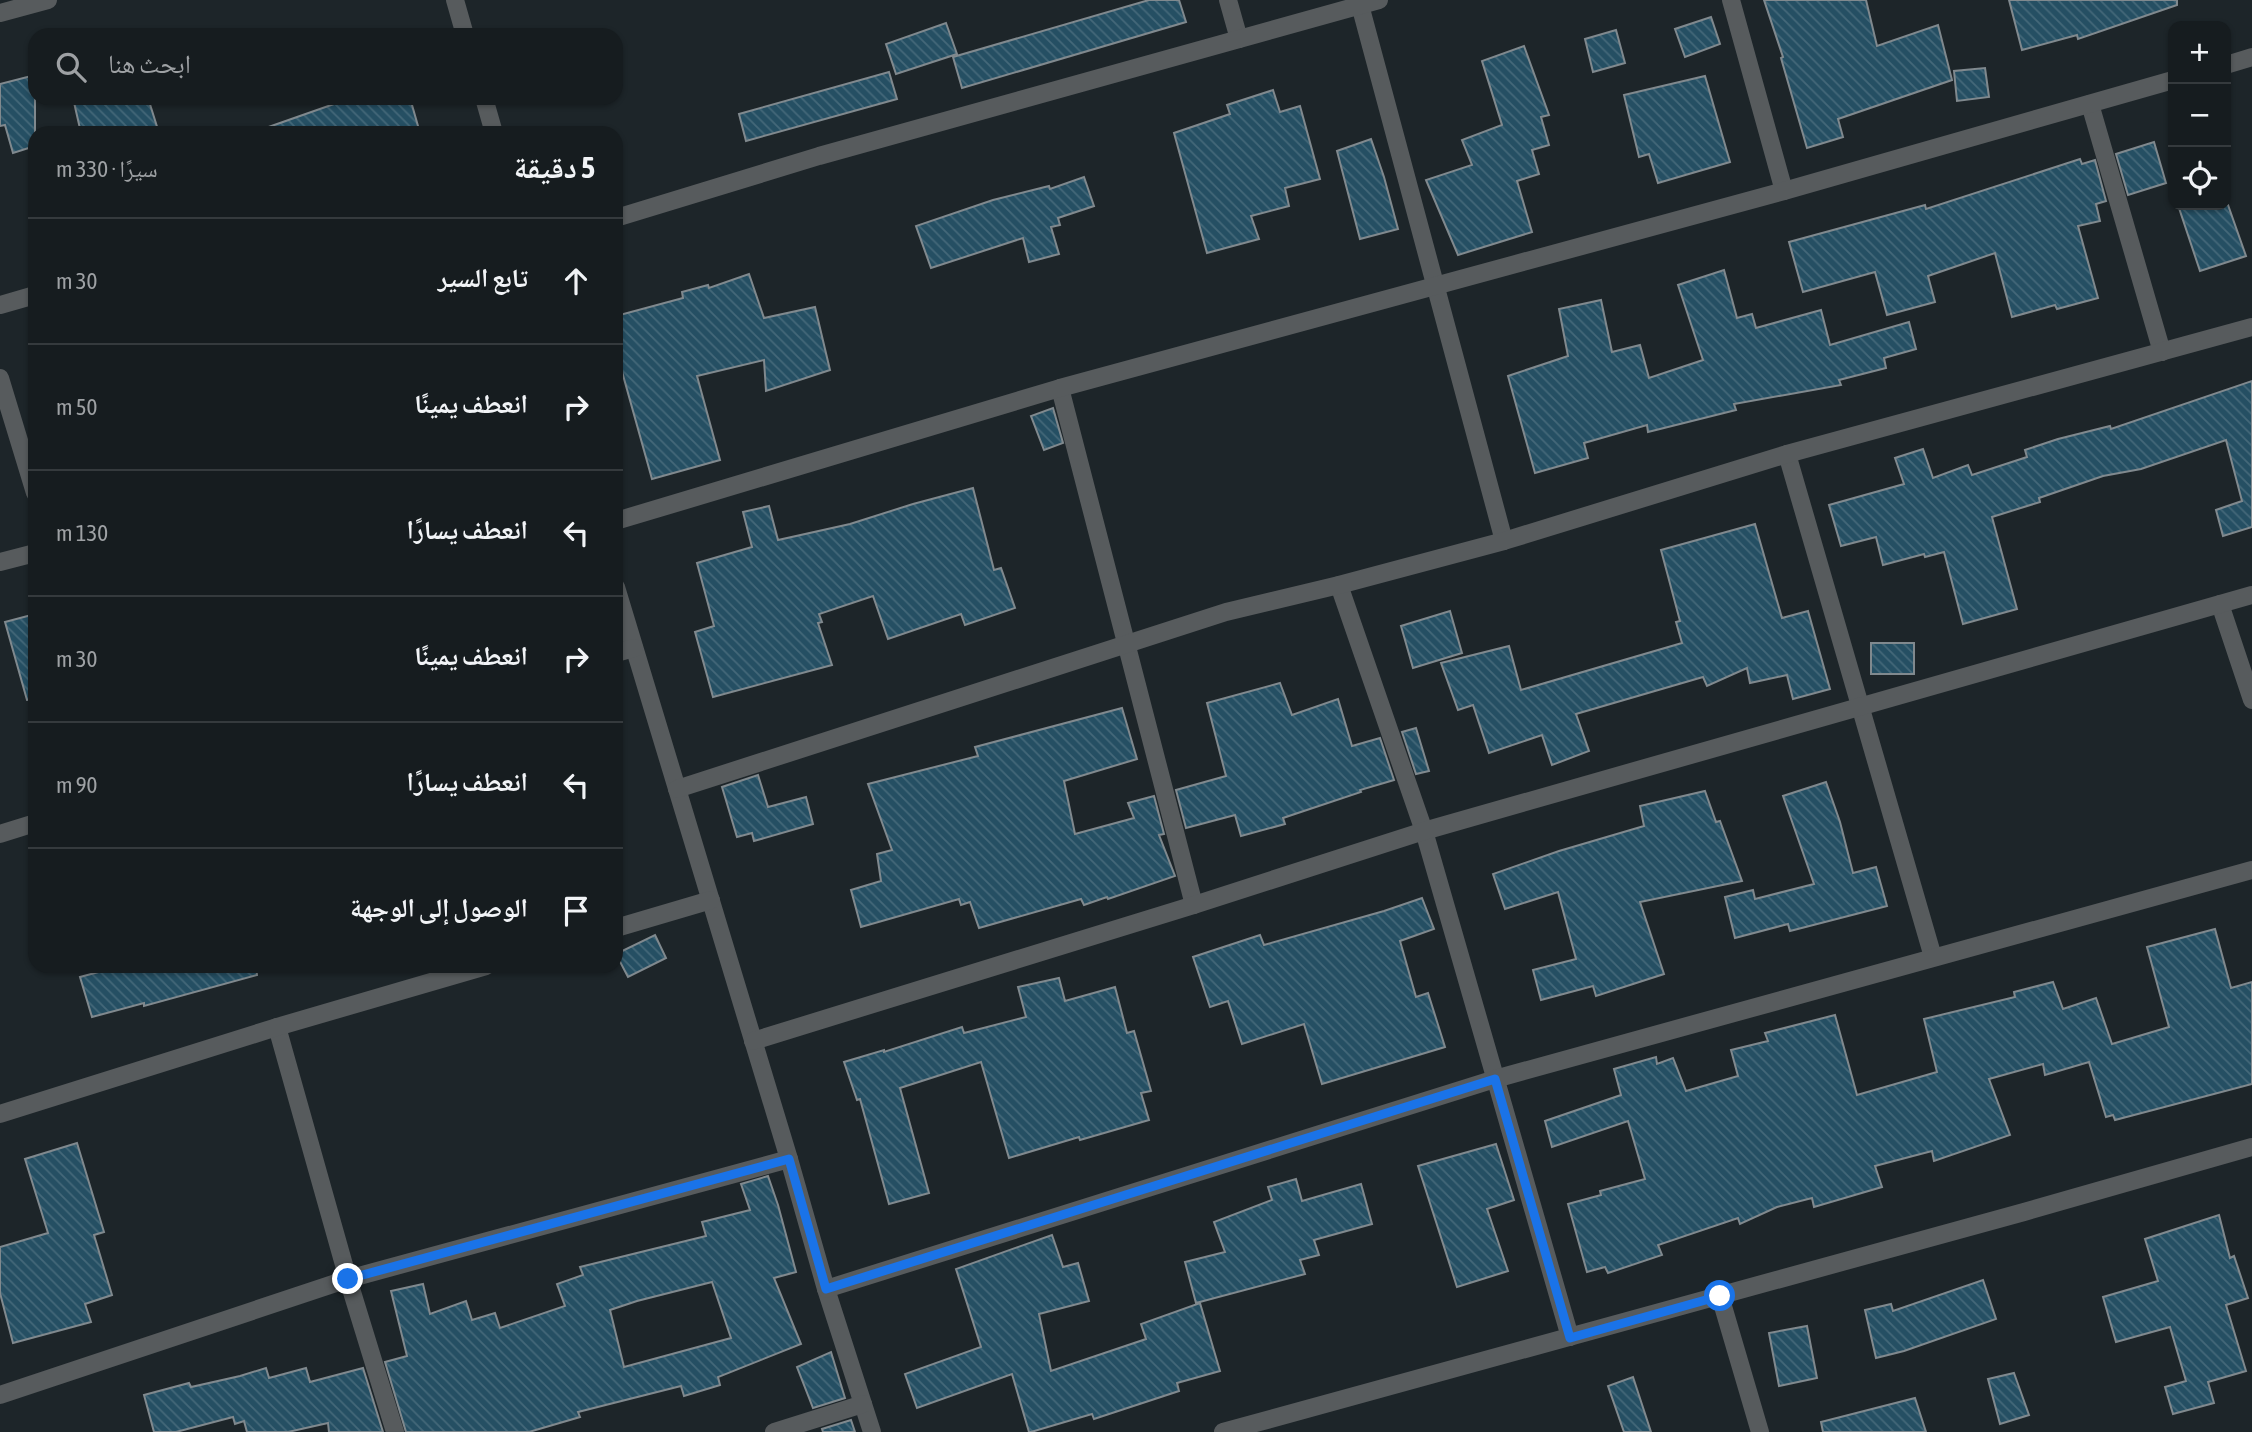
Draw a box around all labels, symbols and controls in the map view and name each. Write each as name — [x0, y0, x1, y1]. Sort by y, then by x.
map controls — [2168, 21, 2231, 210]
button: + — [2168, 21, 2231, 84]
search box — [28, 28, 623, 105]
icon: search — [52, 48, 90, 86]
text: ابحث هنا — [108, 49, 191, 79]
button: − — [2168, 84, 2231, 147]
button: locate — [2168, 147, 2231, 210]
text: 5 دقيقة — [514, 150, 595, 184]
text: سيرًا · 330 m — [56, 156, 158, 182]
icon: ahead — [557, 262, 595, 300]
text: تابع السير — [438, 263, 528, 293]
text: 30 m — [56, 268, 97, 294]
icon: right — [557, 388, 595, 426]
text: انعطف يمينًا — [414, 389, 528, 419]
text: 50 m — [56, 394, 97, 420]
icon: left — [557, 514, 595, 552]
text: انعطف يسارًا — [407, 515, 528, 545]
text: 130 m — [56, 520, 108, 546]
icon: right — [557, 640, 595, 678]
text: انعطف يمينًا — [414, 641, 528, 671]
text: 30 m — [56, 646, 97, 672]
icon: left — [557, 766, 595, 804]
text: انعطف يسارًا — [407, 767, 528, 797]
text: 90 m — [56, 772, 97, 798]
icon: arrive — [557, 892, 595, 930]
text: الوصول إلى الوجهة — [350, 893, 528, 923]
route end — [332, 1263, 363, 1294]
route start — [1704, 1280, 1735, 1311]

